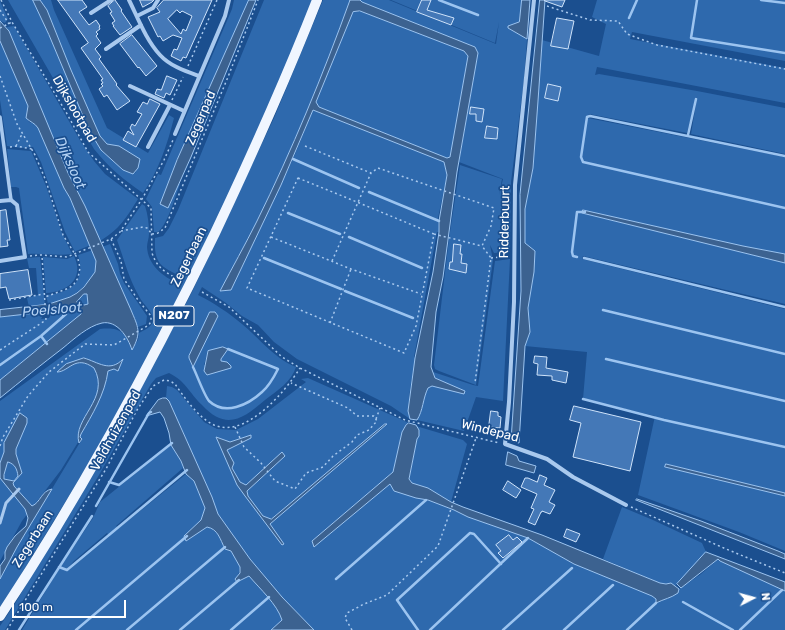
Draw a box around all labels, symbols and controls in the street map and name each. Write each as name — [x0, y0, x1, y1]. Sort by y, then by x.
street label: Dijkslootpad — [49, 73, 99, 145]
street label: Zegerpad — [183, 88, 219, 148]
water label: Dijksloot — [51, 134, 89, 192]
street label: Ridderbuurt — [497, 185, 513, 259]
street label: Zegerbaan — [168, 224, 210, 290]
water label: Poelsloot — [21, 299, 83, 321]
road number: N207 — [154, 306, 194, 326]
street label: Veldhuizenpad — [88, 388, 144, 474]
street label: Windepad — [459, 416, 521, 446]
street label: Zegerbaan — [9, 507, 57, 571]
north arrow — [733, 578, 773, 618]
scale bar — [14, 592, 128, 618]
text: N — [759, 592, 772, 601]
text: 100 m — [19, 600, 53, 614]

